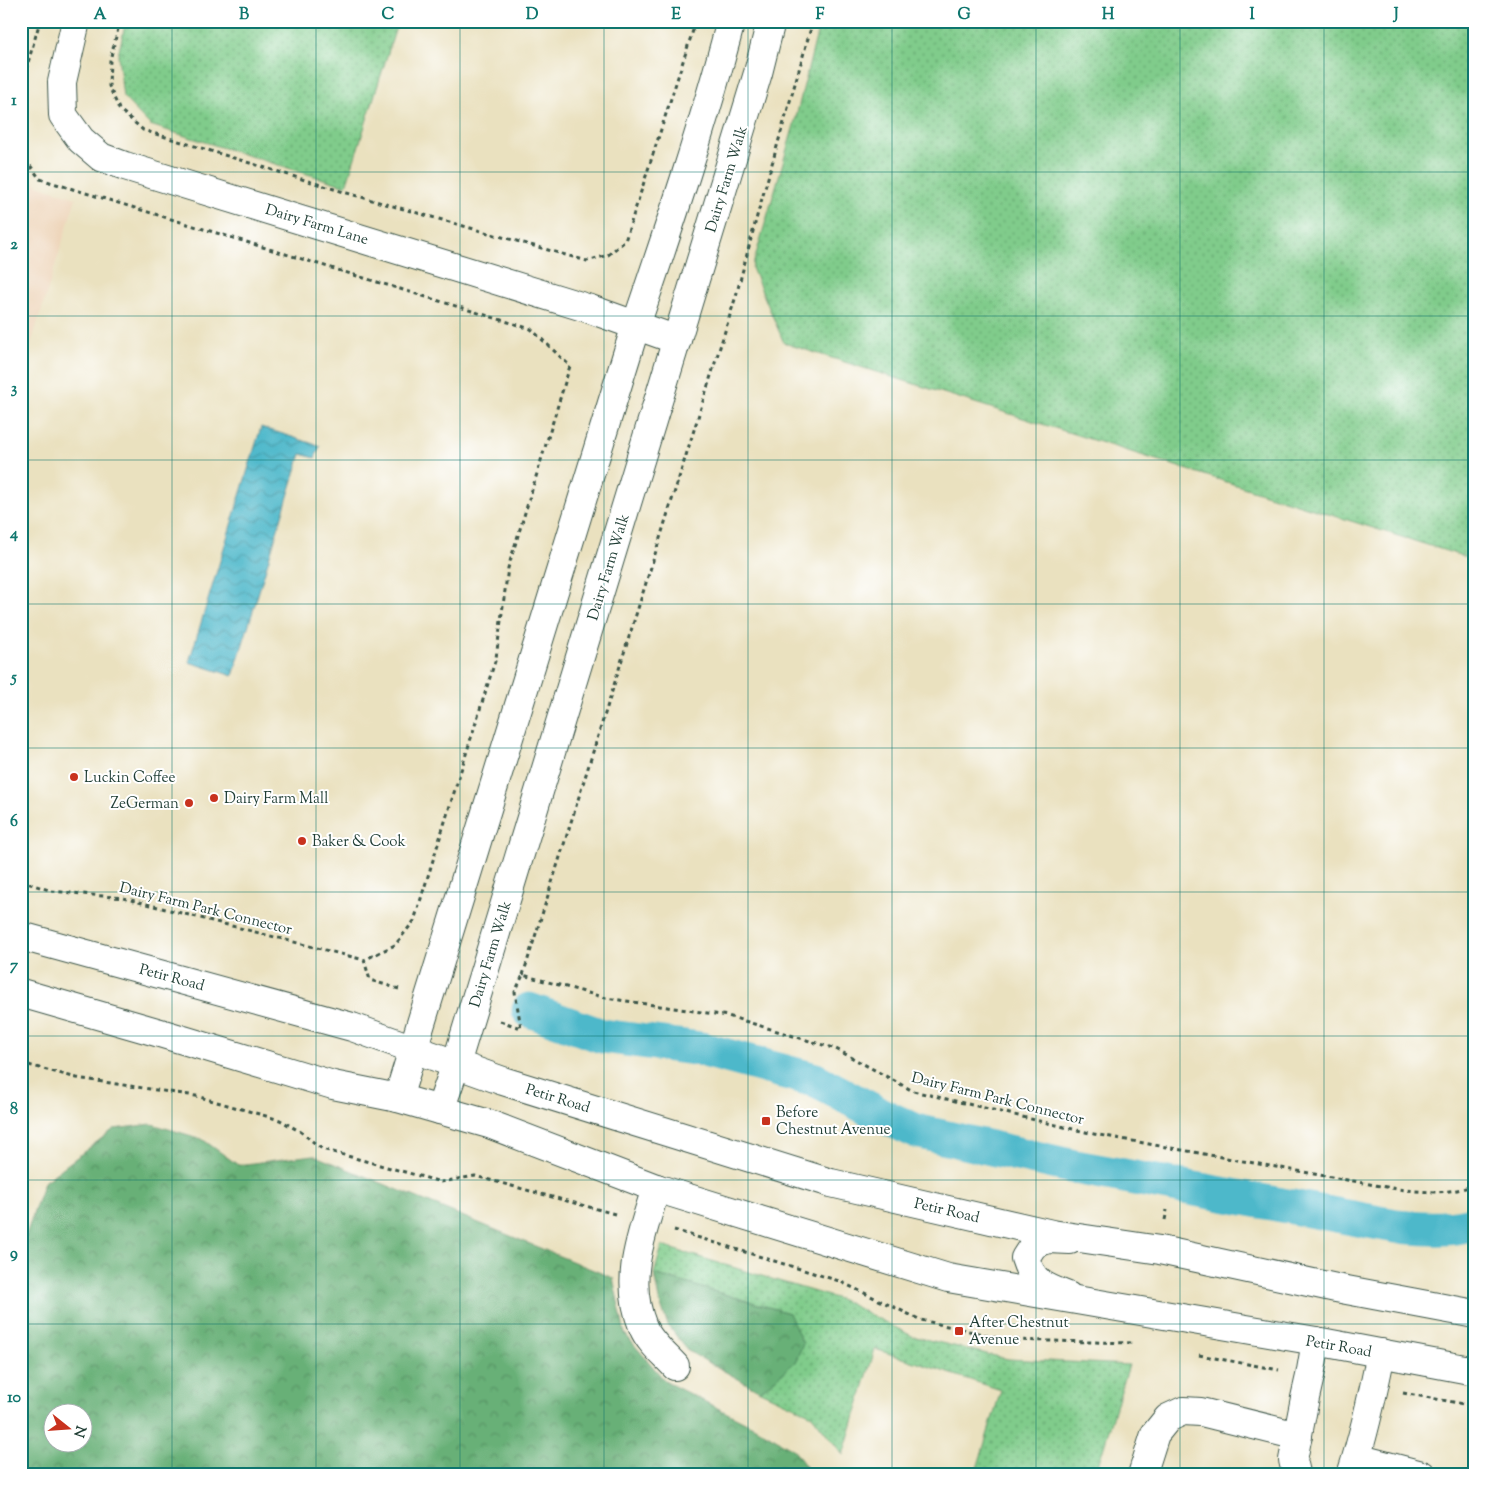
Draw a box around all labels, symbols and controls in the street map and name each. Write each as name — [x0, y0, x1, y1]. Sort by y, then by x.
text: A — [94, 4, 107, 27]
text: B — [239, 4, 249, 27]
text: C — [382, 4, 395, 27]
text: D — [526, 4, 539, 27]
text: E — [671, 4, 681, 27]
text: F — [816, 4, 825, 27]
text: G — [957, 4, 971, 27]
text: H — [1102, 4, 1115, 27]
text: I — [1249, 4, 1255, 27]
text: J — [1392, 4, 1399, 27]
text: 1 — [11, 90, 17, 113]
street label: Dairy Farm Walk — [701, 124, 754, 235]
street label: Dairy Farm Lane — [262, 200, 371, 251]
text: 2 — [10, 234, 18, 257]
text: 3 — [11, 378, 18, 401]
street label: Dairy Farm Walk — [583, 512, 636, 623]
text: 4 — [9, 523, 18, 546]
text: 5 — [9, 667, 17, 690]
place label: Luckin Coffee — [84, 768, 176, 789]
marker: Luckin Coffee — [68, 771, 80, 783]
place label: Dairy Farm Mall — [224, 789, 328, 810]
marker: Dairy Farm Mall — [208, 792, 220, 804]
place label: ZeGerman — [110, 794, 179, 815]
marker: ZeGerman — [183, 797, 195, 809]
text: 6 — [10, 811, 18, 834]
place label: Baker & Cook — [312, 832, 406, 853]
marker: Baker & Cook — [296, 835, 308, 847]
street label: Dairy Farm Park Connector — [117, 878, 295, 941]
street label: Dairy Farm Walk — [465, 899, 518, 1010]
text: 7 — [10, 955, 19, 978]
street label: Petir Road — [137, 960, 207, 997]
street label: Dairy Farm Park Connector — [909, 1068, 1087, 1131]
street label: Petir Road — [523, 1080, 593, 1119]
text: 8 — [10, 1099, 18, 1122]
place label: Before Chestnut Avenue — [776, 1103, 891, 1141]
marker: Before Chestnut Avenue — [760, 1115, 772, 1127]
street label: Petir Road — [912, 1194, 982, 1229]
text: 9 — [10, 1243, 18, 1266]
place label: After Chestnut Avenue — [969, 1313, 1069, 1351]
marker: After Chestnut Avenue — [953, 1325, 965, 1337]
street label: Petir Road — [1304, 1331, 1374, 1364]
text: 10 — [7, 1387, 21, 1410]
north arrow — [42, 1404, 92, 1454]
text: N — [67, 1423, 90, 1439]

